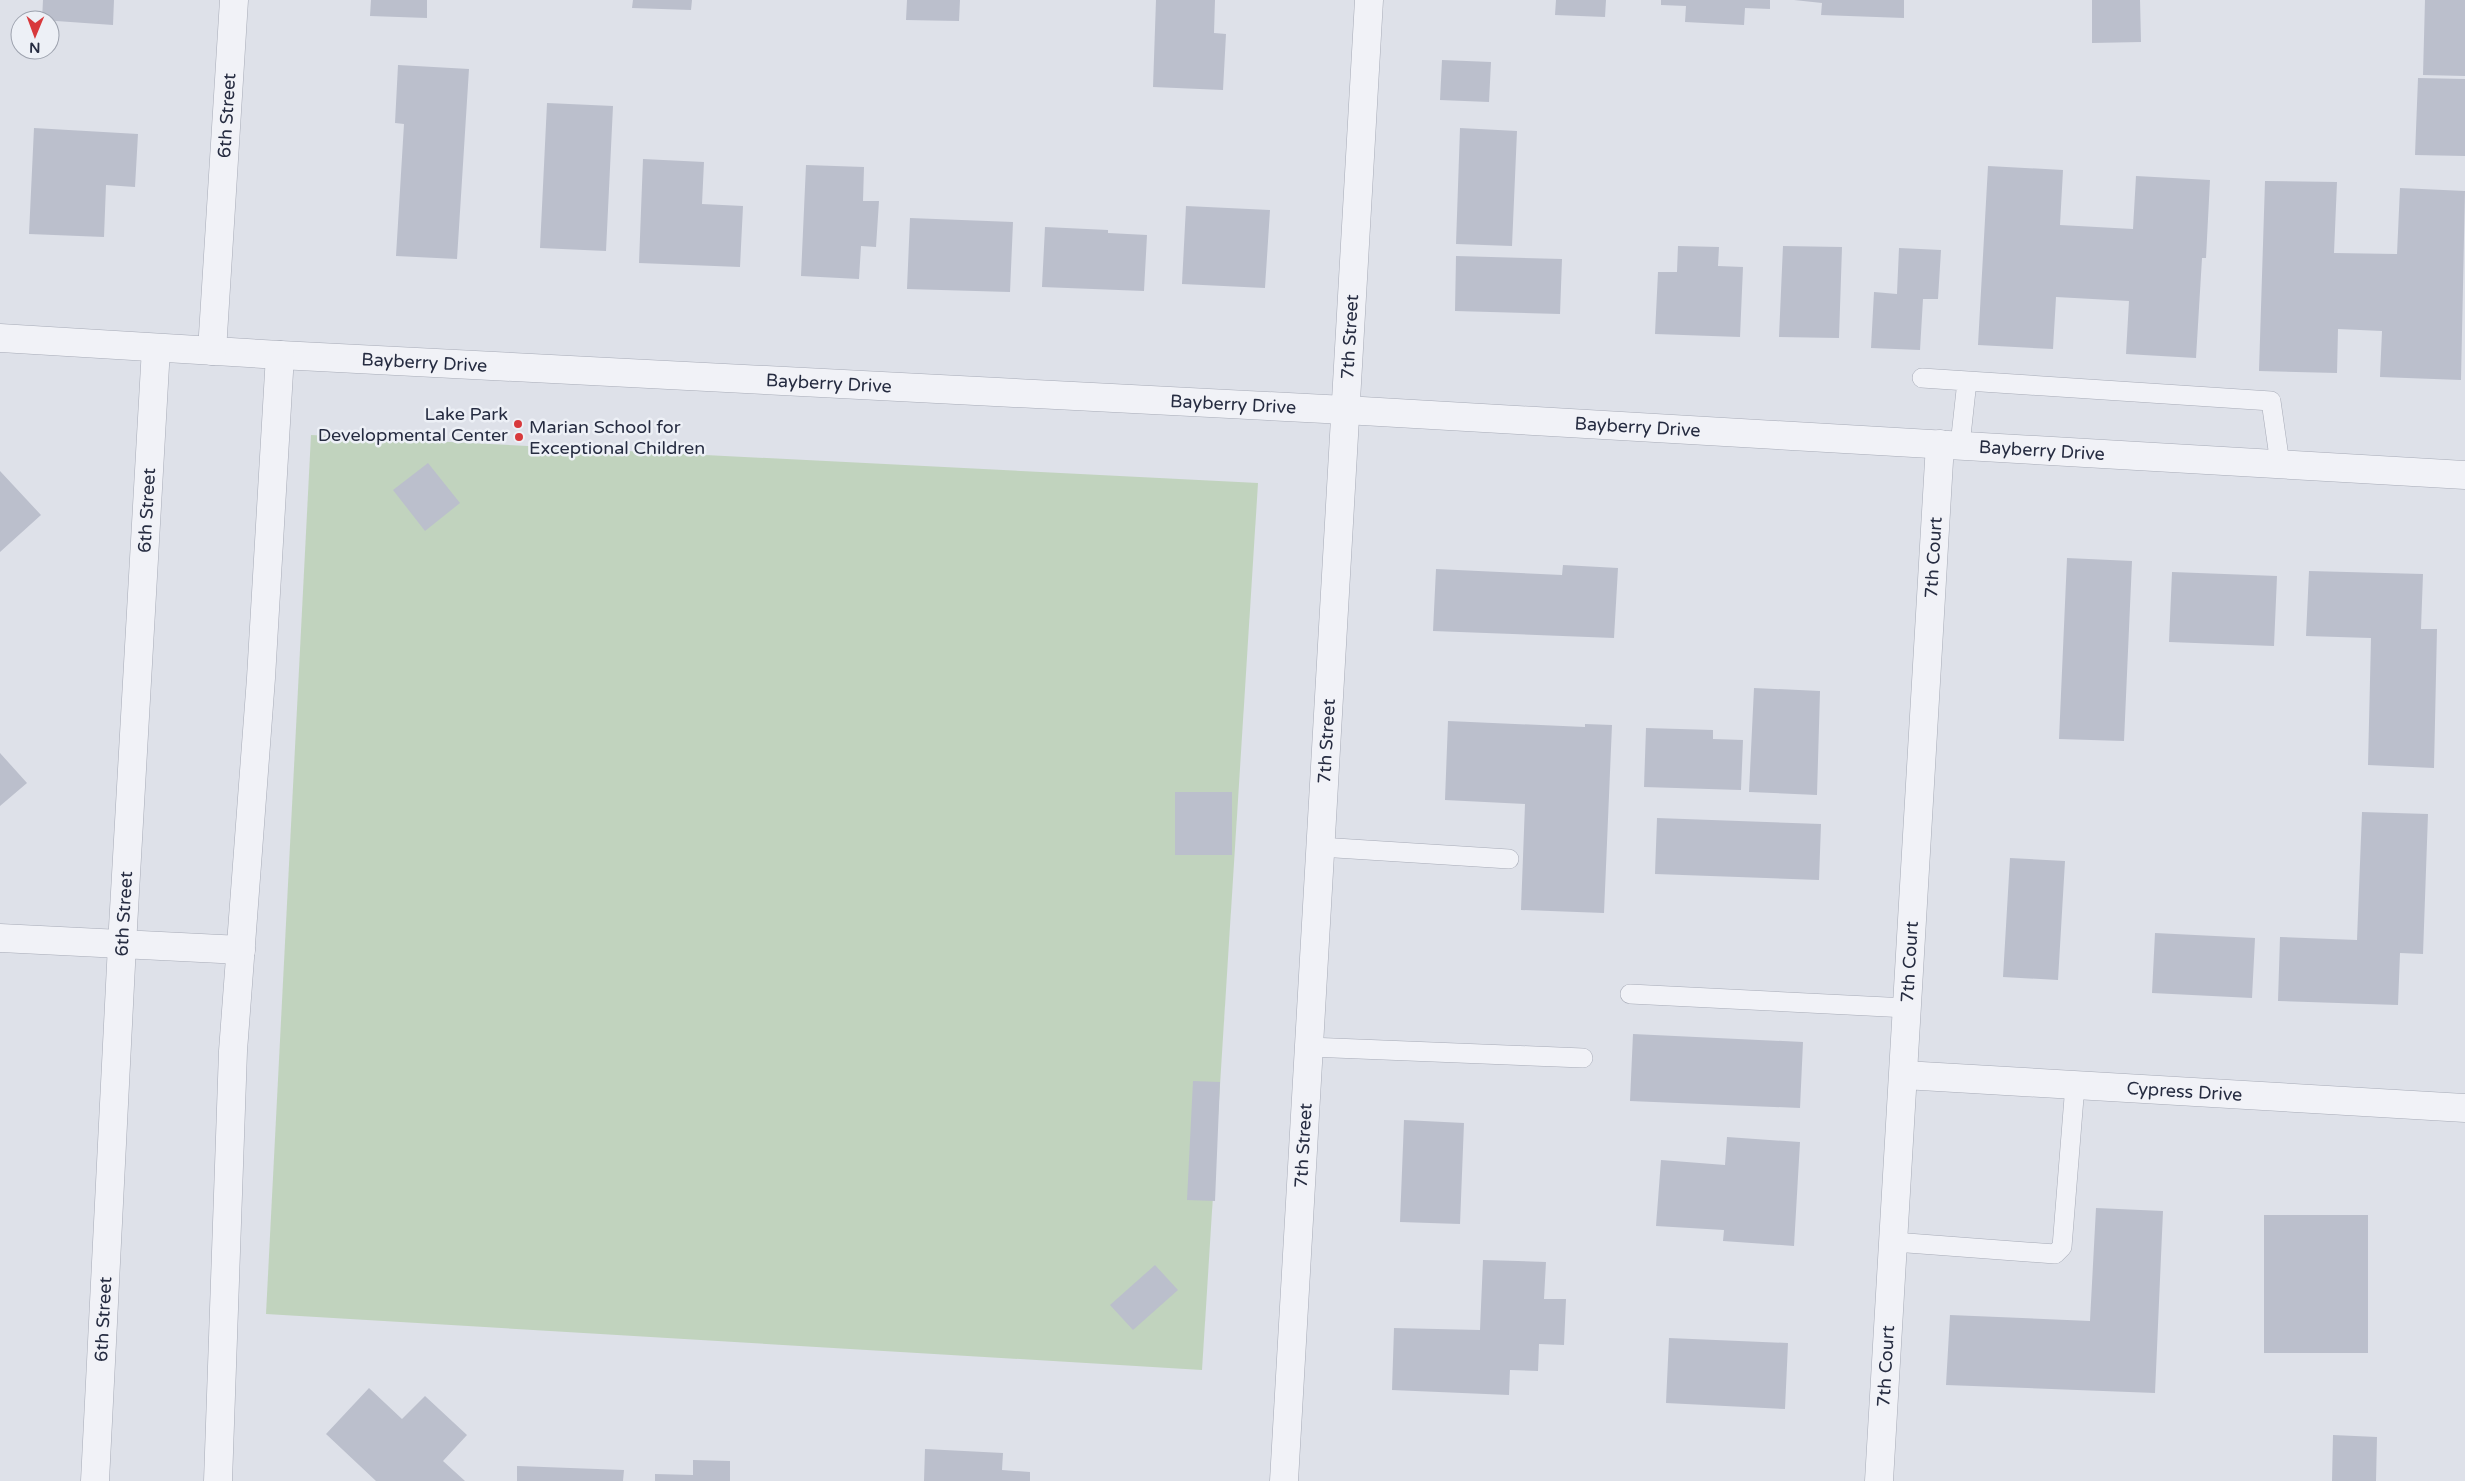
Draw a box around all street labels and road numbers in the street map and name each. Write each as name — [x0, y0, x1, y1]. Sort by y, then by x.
street label: 6th Street — [213, 72, 240, 159]
street label: 7th Street — [1336, 294, 1363, 380]
street label: Bayberry Drive — [361, 348, 488, 377]
street label: Bayberry Drive — [765, 369, 892, 398]
street label: Bayberry Drive — [1170, 390, 1297, 418]
street label: Bayberry Drive — [1574, 412, 1701, 442]
street label: Bayberry Drive — [1978, 436, 2106, 465]
street label: 6th Street — [133, 467, 160, 554]
street label: 7th Court — [1920, 516, 1947, 599]
street label: 7th Street — [1313, 698, 1340, 784]
street label: 6th Street — [110, 870, 137, 957]
street label: 7th Court — [1896, 920, 1923, 1003]
street label: Cypress Drive — [2126, 1077, 2243, 1106]
street label: 7th Street — [1290, 1102, 1317, 1189]
street label: 6th Street — [90, 1276, 116, 1362]
street label: 7th Court — [1872, 1325, 1899, 1408]

